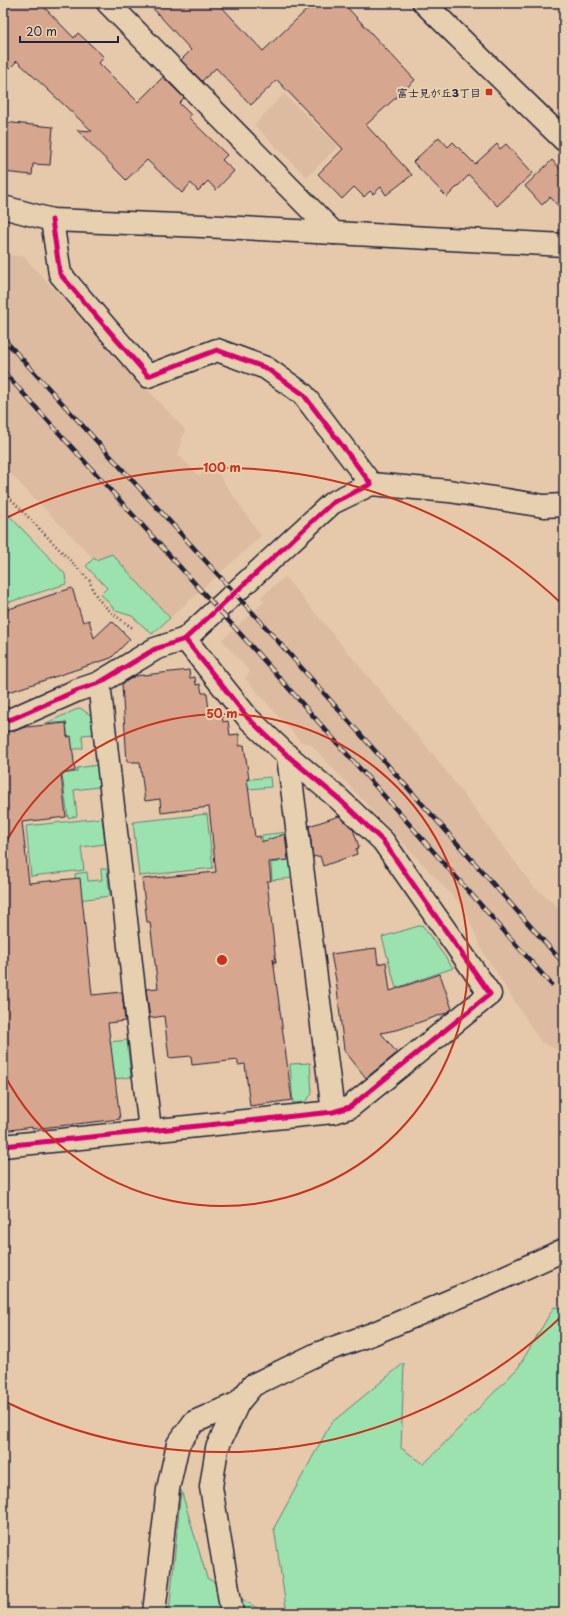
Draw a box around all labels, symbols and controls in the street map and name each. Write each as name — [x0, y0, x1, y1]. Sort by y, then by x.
scale bar — [20, 18, 118, 44]
text: 20 m — [26, 22, 57, 40]
place label: 富士見が丘3丁目 — [397, 84, 481, 101]
marker: 富士見が丘3丁目 — [484, 87, 494, 97]
text: 100 m — [203, 458, 241, 476]
text: 50 m — [206, 704, 238, 722]
centre of rings — [215, 953, 229, 967]

